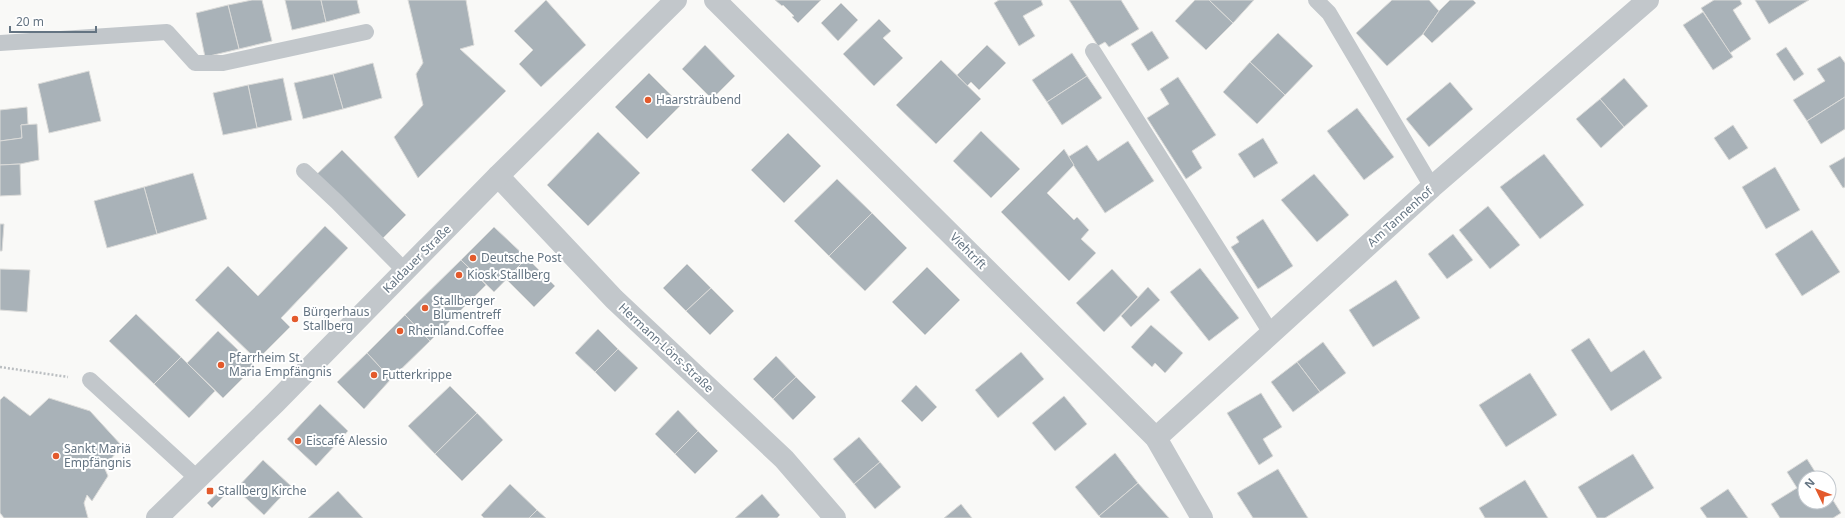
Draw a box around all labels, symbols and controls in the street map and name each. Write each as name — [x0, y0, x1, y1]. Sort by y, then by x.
scale bar — [10, 8, 96, 34]
text: 20 m — [16, 13, 44, 30]
place label: Haarsträubend — [656, 91, 741, 108]
marker: Haarsträubend — [643, 95, 653, 105]
street label: Am Tannenhof — [1363, 182, 1437, 250]
street label: Kaldauer Straße — [379, 221, 455, 297]
street label: Viehtrift — [946, 229, 991, 273]
place label: Deutsche Post — [481, 249, 562, 266]
marker: Deutsche Post — [468, 253, 478, 263]
place label: Kiosk Stallberg — [467, 266, 550, 283]
marker: Kiosk Stallberg — [454, 270, 464, 280]
place label: Stallberger Blumentreff — [433, 292, 502, 323]
street label: Hermann-Löns-Straße — [615, 299, 718, 396]
place label: Bürgerhaus Stallberg — [303, 303, 370, 334]
marker: Stallberger Blumentreff — [420, 303, 430, 313]
marker: Bürgerhaus Stallberg — [290, 314, 300, 324]
place label: Rheinland.Coffee — [408, 322, 504, 339]
marker: Rheinland.Coffee — [395, 326, 405, 336]
place label: Pfarrheim St. Maria Empfängnis — [229, 349, 332, 380]
marker: Pfarrheim St. Maria Empfängnis — [216, 360, 226, 370]
place label: Futterkrippe — [382, 366, 452, 383]
marker: Futterkrippe — [369, 370, 379, 380]
place label: Eiscafé Alessio — [306, 432, 387, 449]
marker: Eiscafé Alessio — [293, 436, 303, 446]
place label: Sankt Mariä Empfängnis — [64, 440, 131, 471]
marker: Sankt Mariä Empfängnis — [51, 451, 61, 461]
north arrow — [1797, 470, 1837, 510]
text: N — [1801, 474, 1818, 491]
place label: Stallberg Kirche — [218, 482, 307, 499]
marker: Stallberg Kirche — [205, 486, 215, 496]

